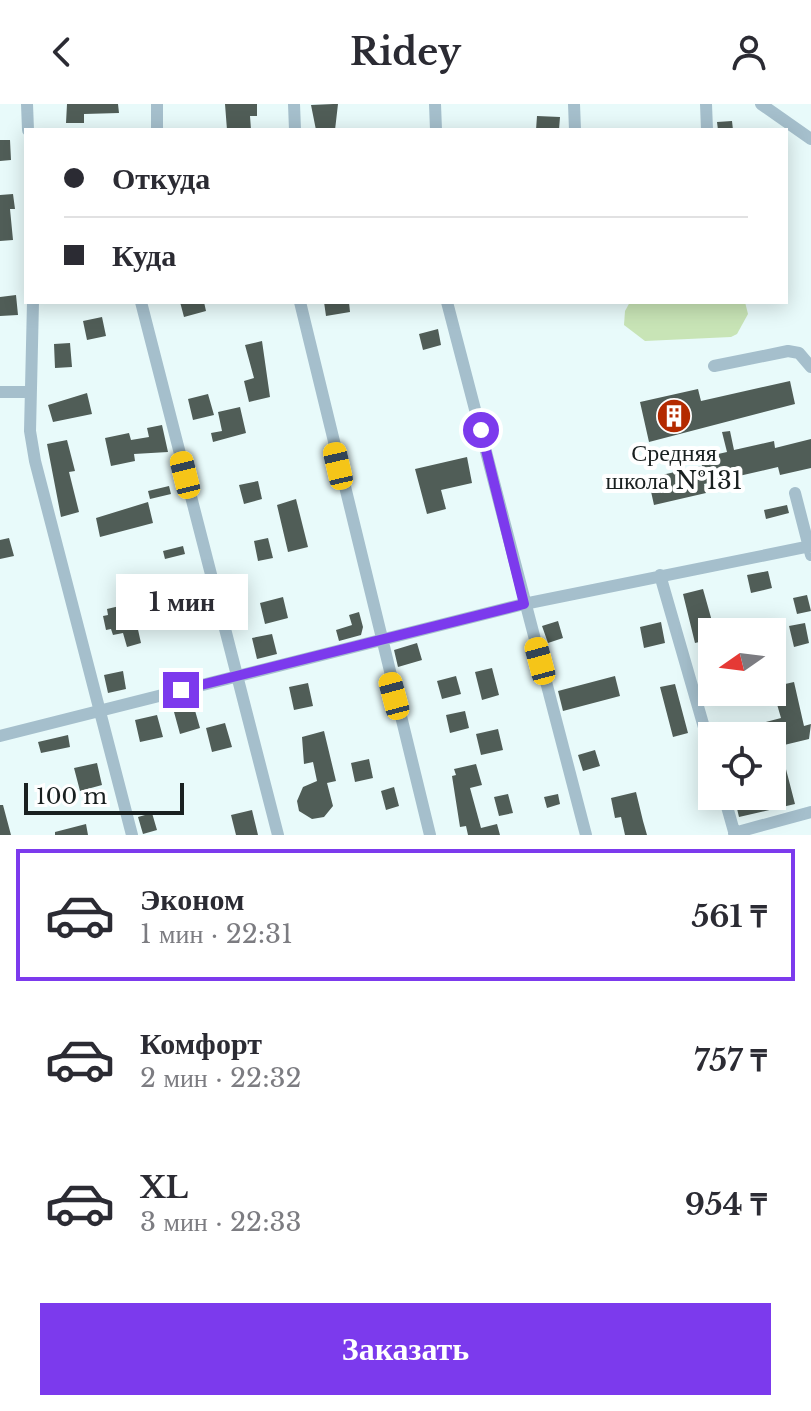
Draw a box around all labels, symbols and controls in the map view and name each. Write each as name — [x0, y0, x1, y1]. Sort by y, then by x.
icon: back — [40, 30, 84, 74]
text: Ridey — [350, 30, 461, 75]
icon: person — [727, 30, 771, 74]
text: Откуда — [112, 160, 210, 197]
text: Куда — [112, 237, 176, 274]
building icon: Средняя школа №131 — [655, 397, 693, 435]
route start — [463, 412, 499, 448]
place label: Средняя школа №131 — [605, 438, 743, 495]
car — [321, 440, 355, 492]
car — [168, 449, 202, 501]
callout: 1 мин — [115, 574, 247, 630]
text: 1 мин — [149, 586, 215, 618]
north arrow — [698, 618, 786, 706]
map controls — [698, 618, 786, 810]
car — [522, 635, 558, 687]
car — [376, 670, 412, 722]
route end — [163, 672, 199, 708]
button: locate — [698, 722, 786, 810]
scale bar — [24, 779, 184, 815]
text: 100 m — [36, 783, 107, 810]
icon: car — [44, 879, 116, 951]
text: Эконом — [140, 881, 244, 918]
text: 561 ₸ — [691, 898, 767, 935]
text: 1 мин · 22:31 — [140, 918, 293, 950]
icon: car — [44, 1023, 116, 1095]
text: Комфорт — [140, 1025, 262, 1062]
text: 757 ₸ — [694, 1042, 767, 1079]
text: 2 мин · 22:32 — [140, 1062, 302, 1094]
icon: car — [44, 1167, 116, 1239]
text: XL — [140, 1169, 188, 1206]
text: 954 ₸ — [685, 1186, 767, 1223]
text: 3 мин · 22:33 — [140, 1206, 302, 1238]
button: Заказать — [40, 1303, 771, 1395]

